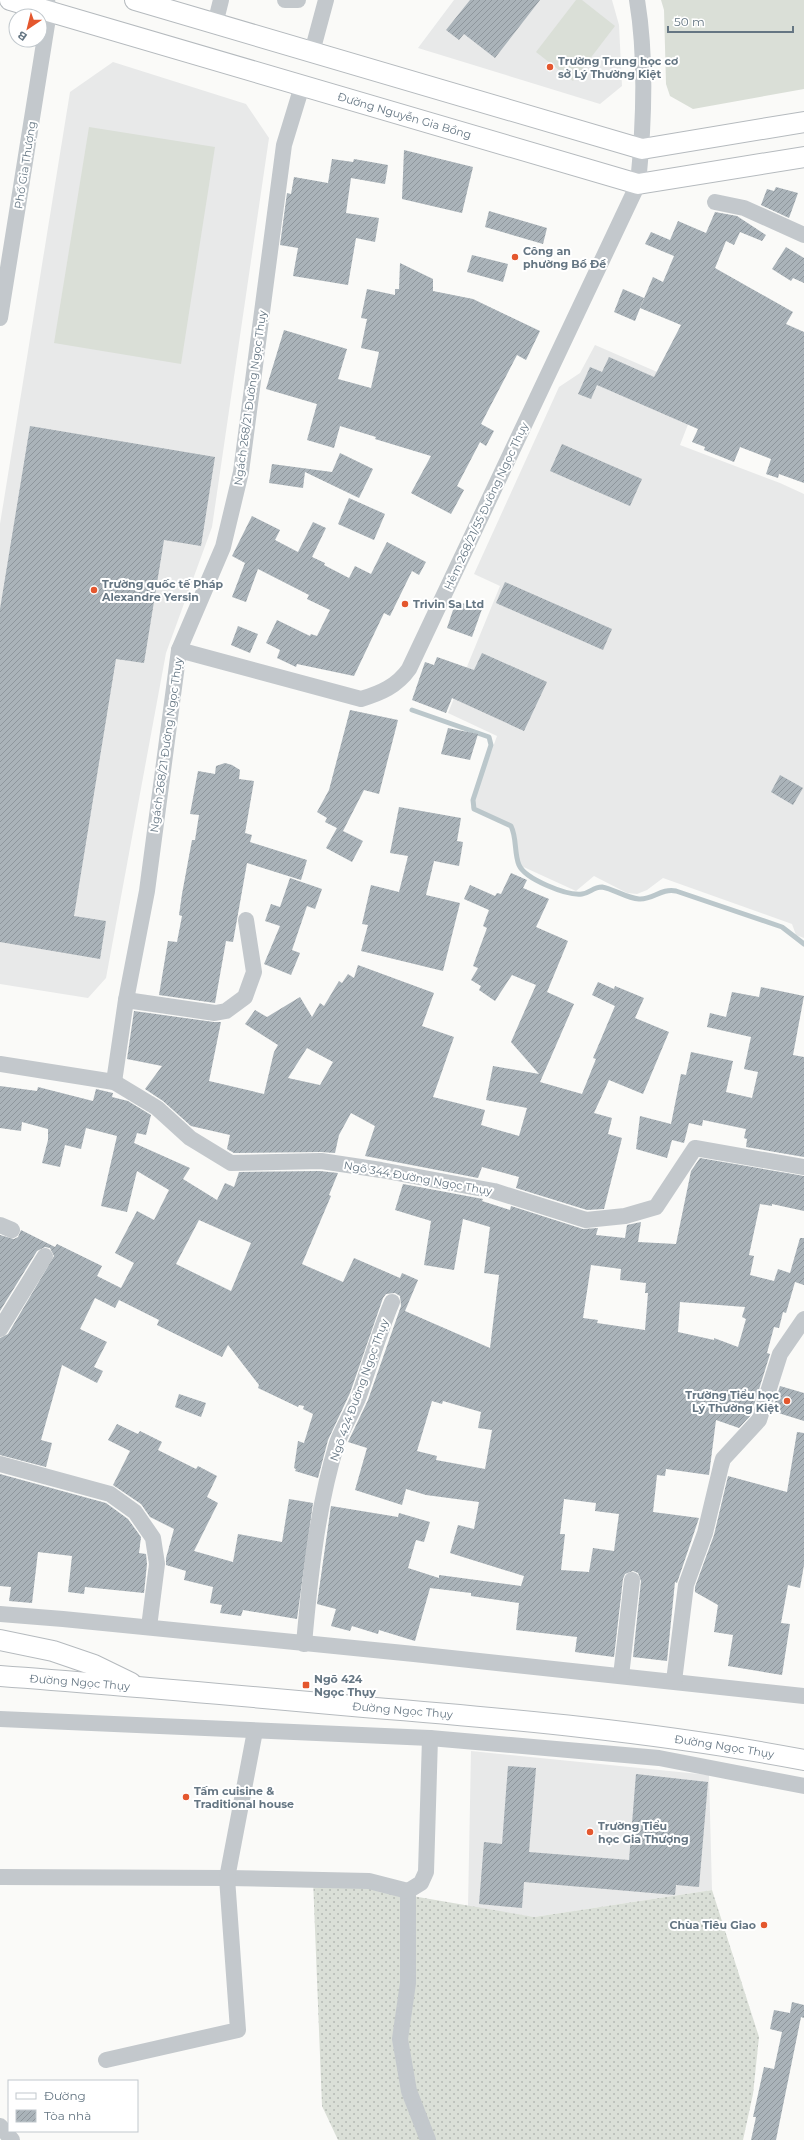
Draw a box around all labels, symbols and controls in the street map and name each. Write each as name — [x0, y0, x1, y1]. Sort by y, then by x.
north arrow — [8, 8, 48, 48]
scale bar — [668, 8, 793, 34]
text: 50 m — [674, 14, 705, 29]
text: B — [15, 28, 30, 44]
place label: Trường Trung học cơ sở Lý Thường Kiệt — [558, 54, 678, 81]
marker: Trường Trung học cơ sở Lý Thường Kiệt — [545, 62, 555, 72]
street label: Đường Nguyễn Gia Bồng — [336, 89, 473, 142]
street label: Phố Gia Thượng — [11, 120, 39, 210]
place label: Công an phường Bồ Đề — [523, 244, 606, 271]
marker: Công an phường Bồ Đề — [510, 252, 520, 262]
street label: Ngách 268/21 Đường Ngọc Thụy — [231, 309, 269, 486]
street label: Hẻm 268/21/55 Đường Ngọc Thụy — [441, 420, 531, 592]
place label: Trường quốc tế Pháp Alexandre Yersin — [101, 577, 224, 604]
marker: Trường quốc tế Pháp Alexandre Yersin — [89, 585, 99, 595]
place label: Trivin Sa Ltd — [413, 597, 484, 611]
marker: Trivin Sa Ltd — [400, 599, 410, 609]
street label: Ngách 268/21 Đường Ngọc Thụy — [147, 656, 185, 833]
street label: Ngõ 344 Đường Ngọc Thụy — [343, 1158, 493, 1198]
street label: Ngõ 424 Đường Ngọc Thụy — [327, 1317, 391, 1463]
place label: Trường Tiểu học Lý Thường Kiệt — [685, 1388, 779, 1415]
marker: Trường Tiểu học Lý Thường Kiệt — [782, 1396, 792, 1406]
street label: Đường Ngọc Thụy — [29, 1671, 131, 1693]
place label: Ngõ 424 Ngọc Thụy — [314, 1672, 376, 1699]
marker: Ngõ 424 Ngọc Thụy — [301, 1680, 311, 1690]
street label: Đường Ngọc Thụy — [352, 1699, 453, 1721]
street label: Đường Ngọc Thụy — [674, 1732, 775, 1761]
place label: Tấm cuisine & Traditional house — [194, 1784, 294, 1811]
marker: Tấm cuisine & Traditional house — [181, 1792, 191, 1802]
place label: Trường Tiểu học Gia Thượng — [598, 1819, 689, 1846]
marker: Trường Tiểu học Gia Thượng — [585, 1827, 595, 1837]
place label: Chùa Tiêu Giao — [669, 1918, 756, 1932]
marker: Chùa Tiêu Giao — [759, 1920, 769, 1930]
legend — [8, 2080, 138, 2132]
text: Đường — [44, 2088, 86, 2103]
text: Tòa nhà — [44, 2108, 91, 2123]

